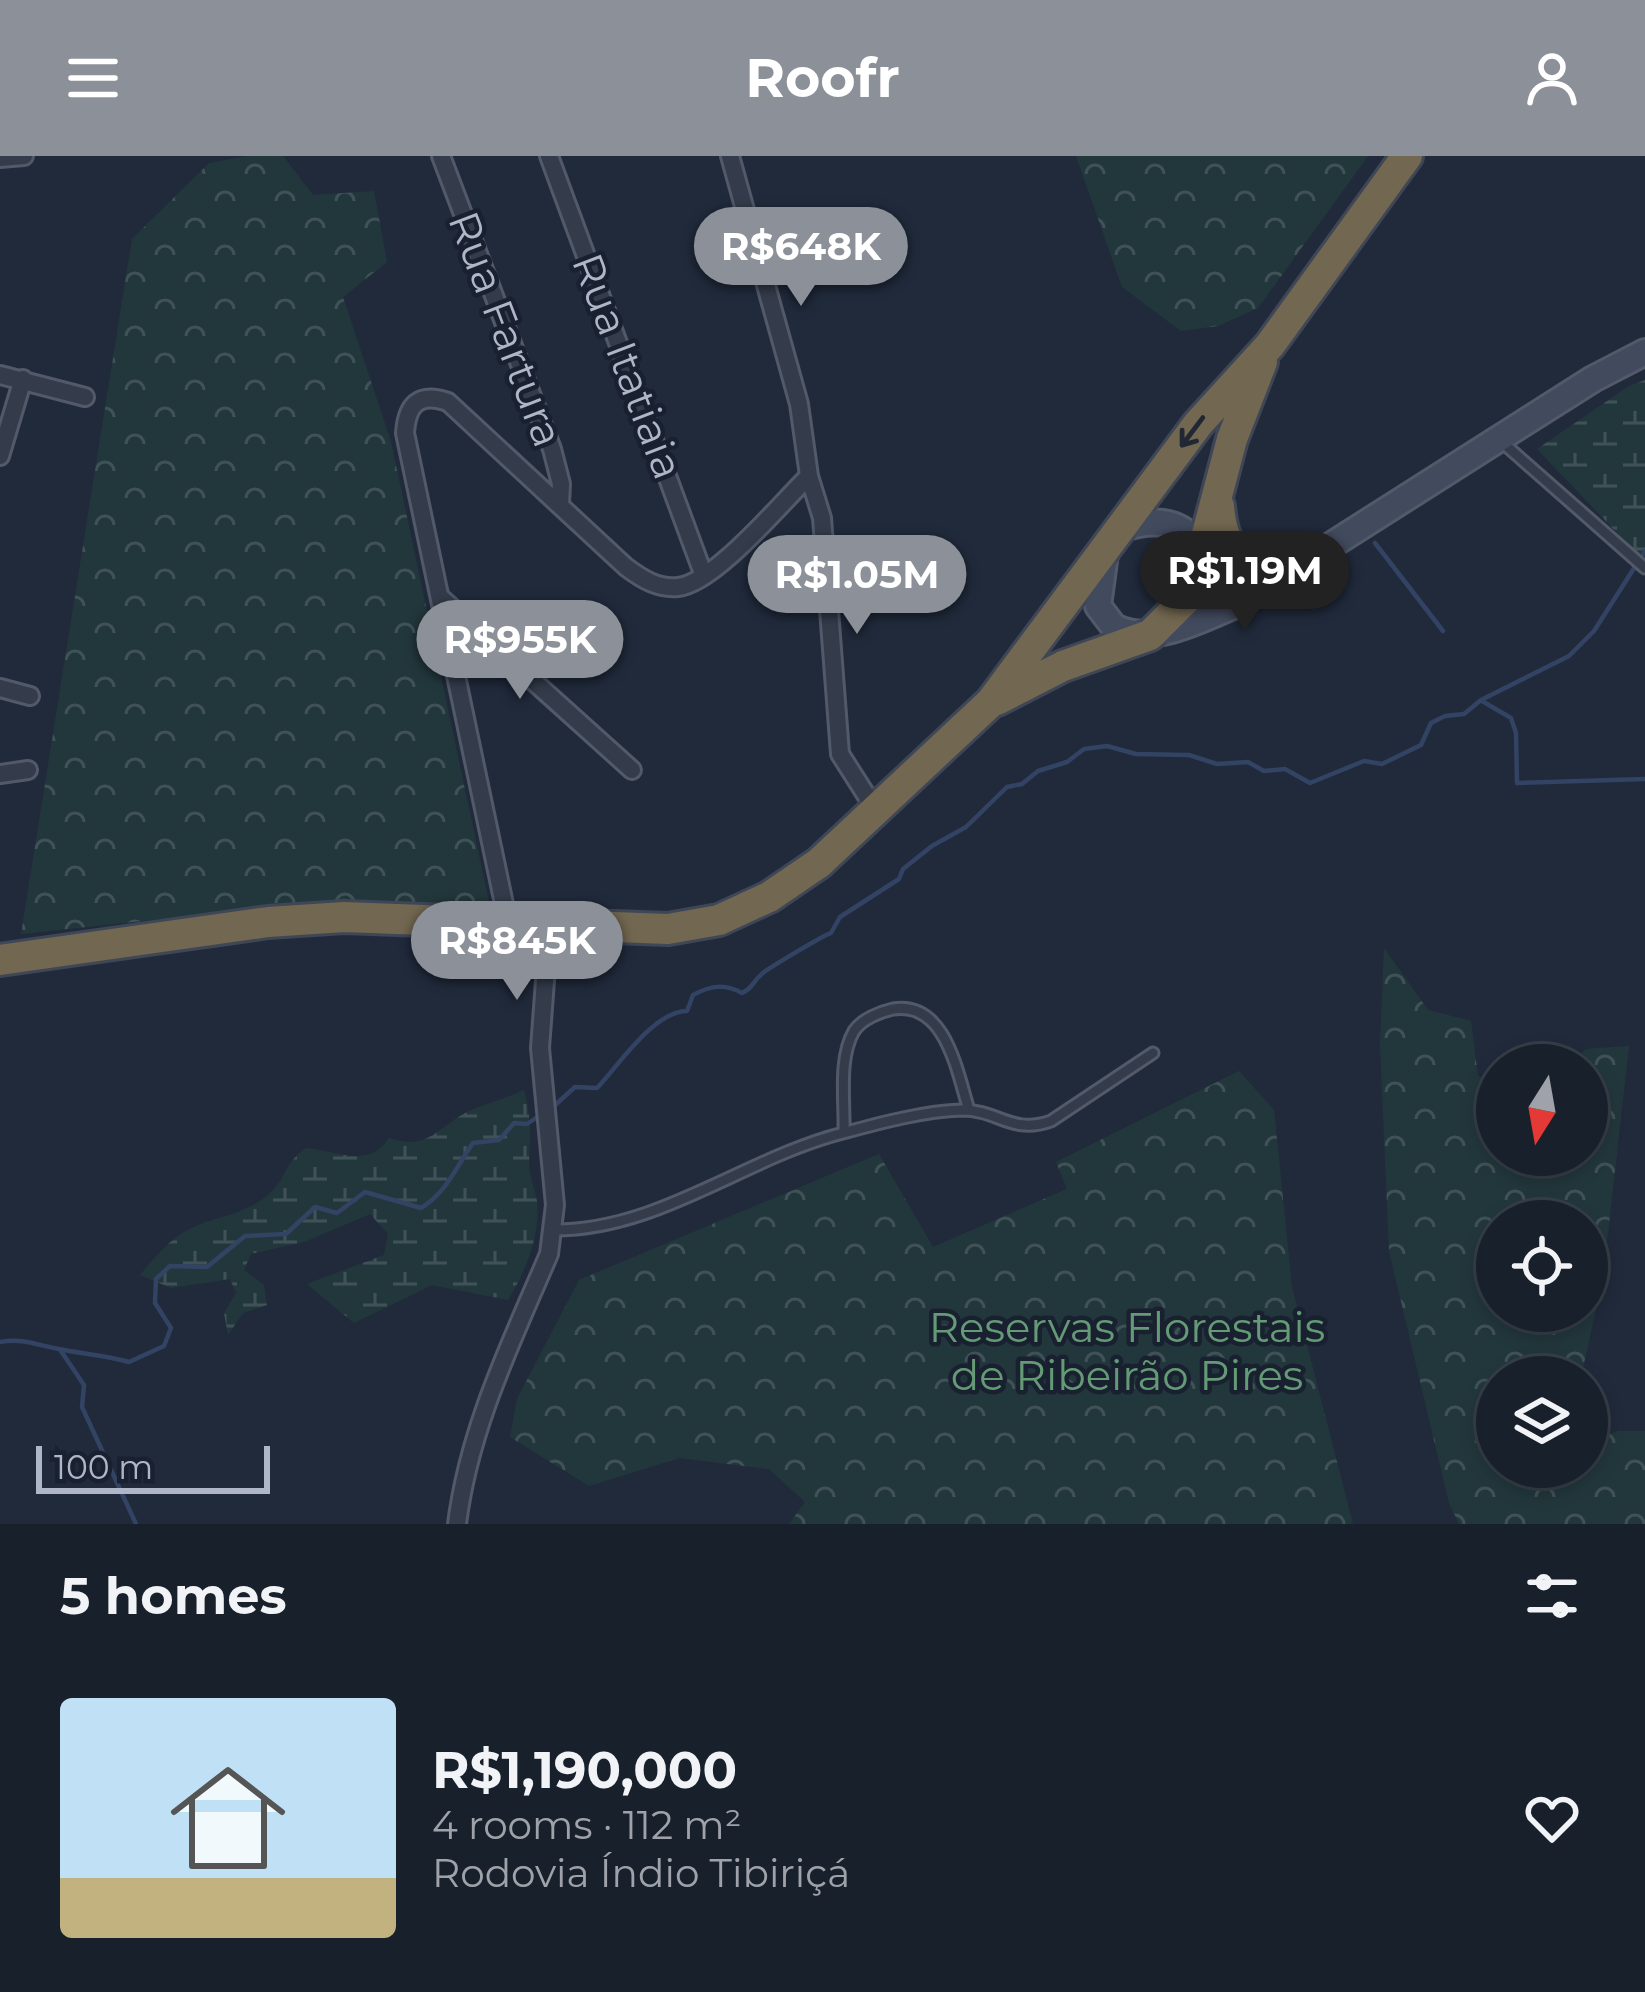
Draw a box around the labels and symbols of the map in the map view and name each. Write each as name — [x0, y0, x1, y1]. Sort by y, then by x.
street label: Rua Fartura — [437, 204, 575, 454]
pin: R$648K — [703, 207, 899, 309]
street label: Rua Itatiaia — [561, 246, 695, 486]
one-way arrow — [1179, 416, 1206, 448]
pin: R$1.19M — [1134, 531, 1356, 633]
pin: R$1.05M — [746, 535, 968, 637]
pin: R$955K — [422, 600, 618, 702]
pin: R$845K — [419, 901, 615, 1003]
north arrow — [1476, 1044, 1608, 1176]
park label: Reservas Florestais de Ribeirão Pires — [929, 1301, 1325, 1401]
scale bar — [36, 1440, 270, 1493]

